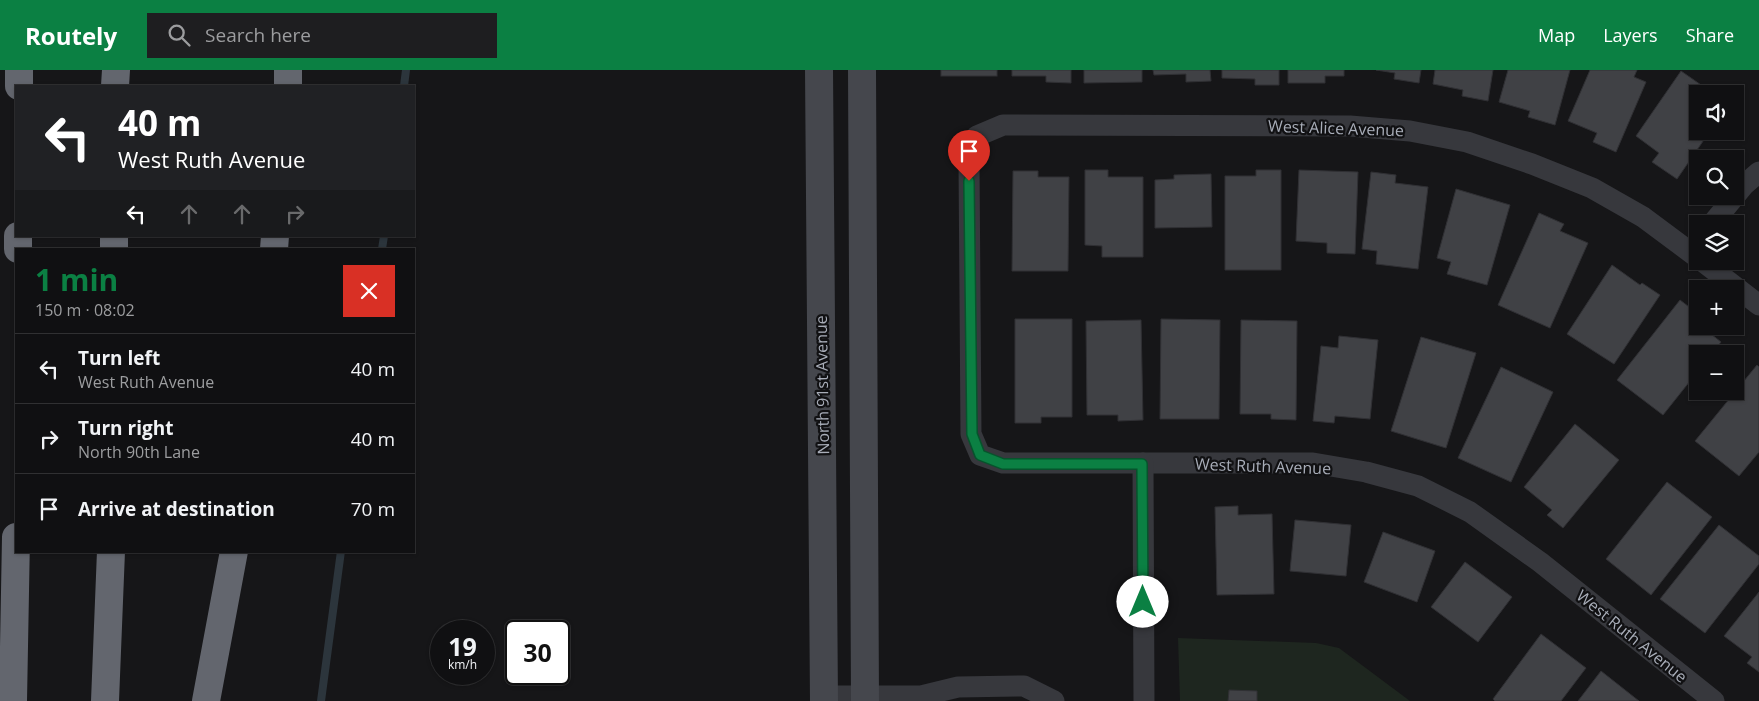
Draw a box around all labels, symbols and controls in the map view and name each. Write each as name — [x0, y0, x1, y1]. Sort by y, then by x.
search box — [147, 13, 497, 58]
text: Routely — [25, 19, 117, 52]
icon: search — [165, 21, 193, 49]
text: Search here — [205, 22, 311, 48]
text: Map — [1538, 23, 1575, 47]
text: Layers — [1603, 23, 1658, 47]
text: Share — [1686, 23, 1734, 47]
map controls — [1689, 85, 1744, 400]
button: sound — [1689, 85, 1744, 140]
text: 40 m — [118, 99, 201, 146]
icon: left — [35, 105, 100, 170]
street label: West Alice Avenue — [1268, 115, 1404, 141]
pin — [948, 130, 990, 181]
icon: arrive — [955, 137, 983, 165]
text: West Ruth Avenue — [118, 144, 305, 174]
button: search — [1689, 150, 1744, 205]
icon: left — [122, 200, 150, 228]
icon: ahead — [175, 200, 203, 228]
icon: ahead — [228, 200, 256, 228]
icon: right — [281, 200, 309, 228]
button: layers — [1689, 215, 1744, 270]
text: 1 min — [35, 259, 118, 300]
button: close — [343, 265, 395, 317]
button: + — [1689, 280, 1744, 335]
text: 150 m · 08:02 — [35, 299, 135, 321]
street label: North 91st Avenue — [810, 315, 834, 455]
text: Turn left — [78, 345, 160, 371]
button: − — [1689, 345, 1744, 400]
icon: left — [35, 355, 63, 383]
text: 40 m — [351, 356, 395, 382]
text: West Ruth Avenue — [78, 371, 214, 393]
text: Turn right — [78, 415, 173, 441]
icon: right — [35, 425, 63, 453]
text: 40 m — [351, 426, 395, 452]
text: North 90th Lane — [78, 441, 200, 463]
street label: West Ruth Avenue — [1195, 453, 1332, 479]
icon: arrive — [35, 495, 63, 523]
text: Arrive at destination — [78, 496, 275, 522]
text: 70 m — [351, 496, 395, 522]
position arrow — [1116, 575, 1168, 627]
street label: West Ruth Avenue — [1572, 585, 1692, 687]
speed limit sign: 30 — [505, 620, 570, 685]
text: 19 — [448, 629, 477, 663]
text: km/h — [448, 656, 477, 673]

